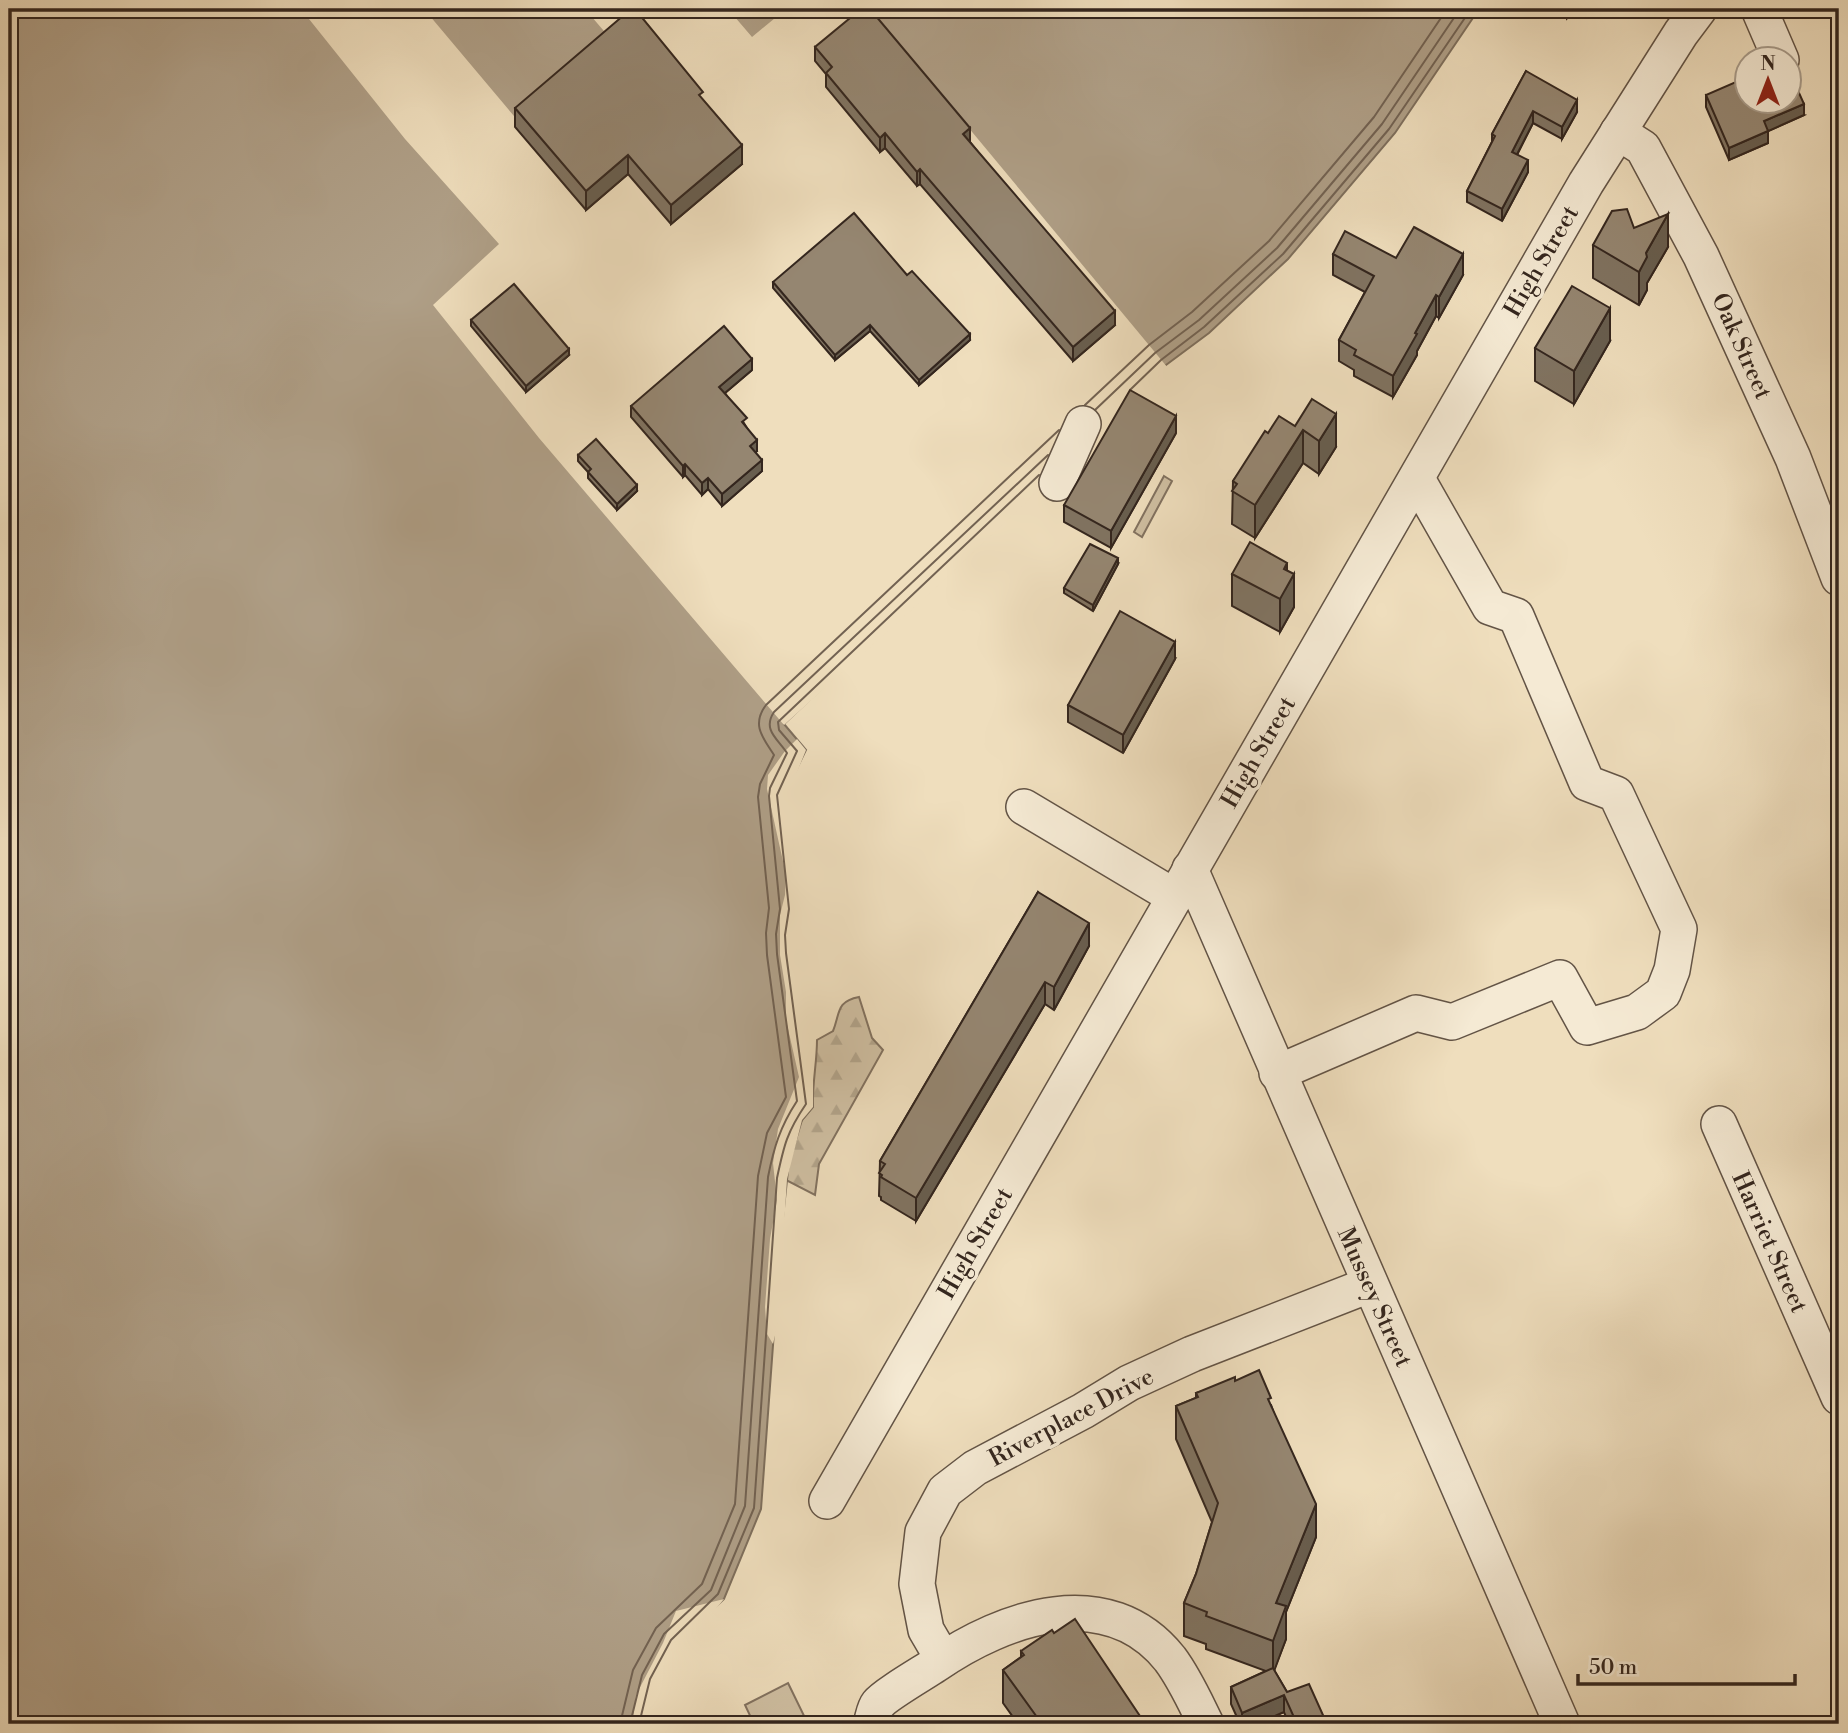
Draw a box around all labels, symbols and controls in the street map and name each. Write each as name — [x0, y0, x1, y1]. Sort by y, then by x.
north arrow — [1732, 46, 1802, 116]
text: N — [1760, 52, 1776, 76]
street label: High Street — [1498, 200, 1586, 323]
street label: Oak Street — [1704, 288, 1778, 405]
street label: High Street — [1215, 691, 1303, 814]
street label: Harriet Street — [1725, 1167, 1814, 1318]
street label: High Street — [932, 1182, 1020, 1305]
street label: Mussey Street — [1330, 1223, 1418, 1372]
street label: Riverplace Drive — [984, 1362, 1159, 1474]
scale bar — [1578, 1642, 1796, 1686]
text: 50 m — [1589, 1655, 1637, 1681]

